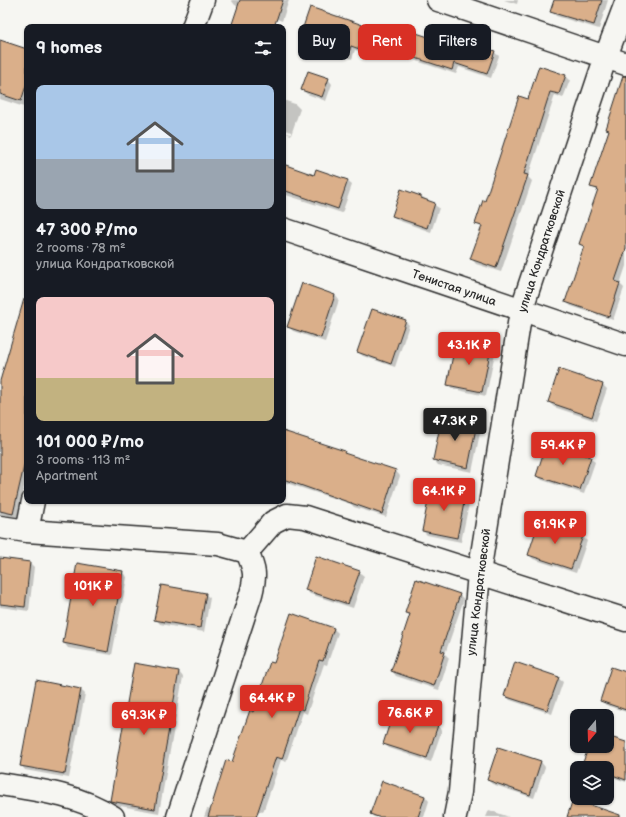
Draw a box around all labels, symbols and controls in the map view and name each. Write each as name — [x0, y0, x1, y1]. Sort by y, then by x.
chip: Buy — [298, 24, 350, 60]
chip: Rent — [358, 24, 416, 60]
chip: Filters — [424, 24, 491, 60]
icon: filters — [252, 37, 274, 59]
text: 9 homes — [36, 38, 102, 58]
icon: home — [119, 111, 191, 183]
street label: улица Кондратковской — [515, 188, 569, 314]
text: 47 300 ₽/mo — [36, 220, 138, 240]
text: 2 rooms · 78 m² — [36, 240, 126, 256]
text: улица Кондратковской — [36, 256, 175, 272]
street label: Тенистая улица — [410, 266, 498, 310]
icon: home — [119, 323, 191, 395]
pin: 43.1K ₽ — [432, 332, 506, 366]
text: 43.1K ₽ — [447, 337, 491, 353]
pin: 47.3K ₽ — [418, 408, 492, 442]
text: 47.3K ₽ — [432, 413, 478, 429]
text: 101 000 ₽/mo — [36, 432, 144, 452]
pin: 59.4K ₽ — [526, 432, 600, 466]
text: 59.4K ₽ — [540, 437, 586, 453]
text: 3 rooms · 113 m² — [36, 452, 130, 468]
text: Apartment — [36, 468, 97, 484]
pin: 64.1K ₽ — [407, 478, 481, 512]
text: 64.1K ₽ — [422, 483, 466, 499]
pin: 61.9K ₽ — [518, 511, 592, 545]
text: 61.9K ₽ — [533, 516, 577, 532]
street label: улица Кондратковской — [464, 527, 494, 656]
pin: 101K ₽ — [60, 573, 126, 607]
text: 101K ₽ — [74, 578, 112, 594]
pin: 64.4K ₽ — [235, 685, 309, 719]
text: 64.4K ₽ — [249, 690, 295, 706]
pin: 76.6K ₽ — [373, 700, 447, 734]
pin: 69.3K ₽ — [107, 702, 181, 736]
text: 76.6K ₽ — [387, 705, 433, 721]
text: 69.3K ₽ — [121, 707, 167, 723]
north arrow — [570, 709, 614, 753]
map controls — [570, 709, 614, 805]
button: layers — [570, 761, 614, 805]

